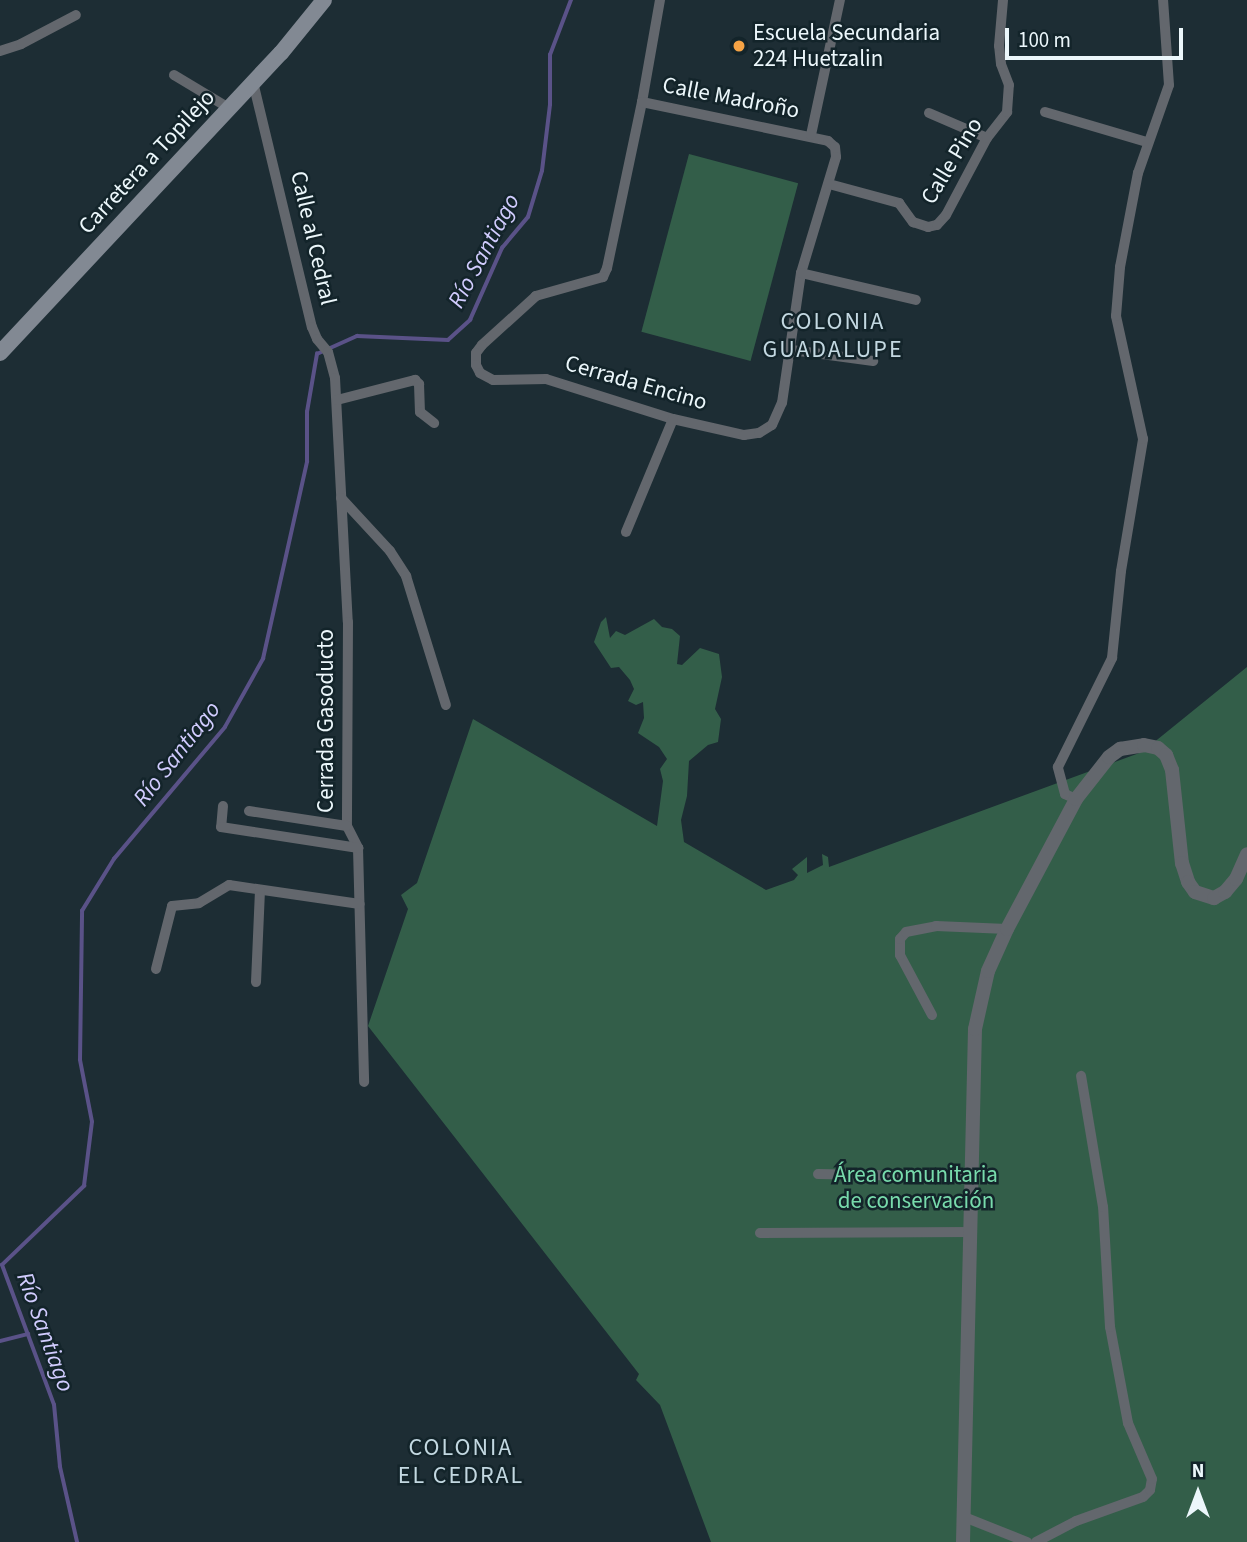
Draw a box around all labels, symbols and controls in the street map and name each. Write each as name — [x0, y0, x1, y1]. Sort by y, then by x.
scale bar — [1009, 14, 1188, 58]
place label: Escuela Secundaria 224 Huetzalin — [753, 19, 940, 73]
text: 100 m — [1018, 25, 1071, 55]
marker: Escuela Secundaria 224 Huetzalin — [731, 38, 747, 54]
street label: Calle Madroño — [660, 71, 802, 125]
street label: Carretera a Topilejo — [73, 84, 221, 240]
street label: Calle Pino — [915, 113, 989, 209]
street label: Calle al Cedral — [284, 168, 342, 308]
water label: Río Santiago — [442, 189, 526, 313]
district label: COLONIA GUADALUPE — [764, 308, 902, 364]
street label: Cerrada Encino — [562, 350, 710, 416]
street label: Cerrada Gasoducto — [312, 629, 340, 813]
water label: Río Santiago — [127, 696, 227, 812]
park label: Área comunitaria de conservación — [834, 1161, 998, 1215]
water label: Río Santiago — [10, 1268, 80, 1396]
district label: COLONIA EL CEDRAL — [399, 1434, 523, 1490]
north arrow — [1163, 1458, 1233, 1528]
text: N — [1192, 1458, 1204, 1485]

